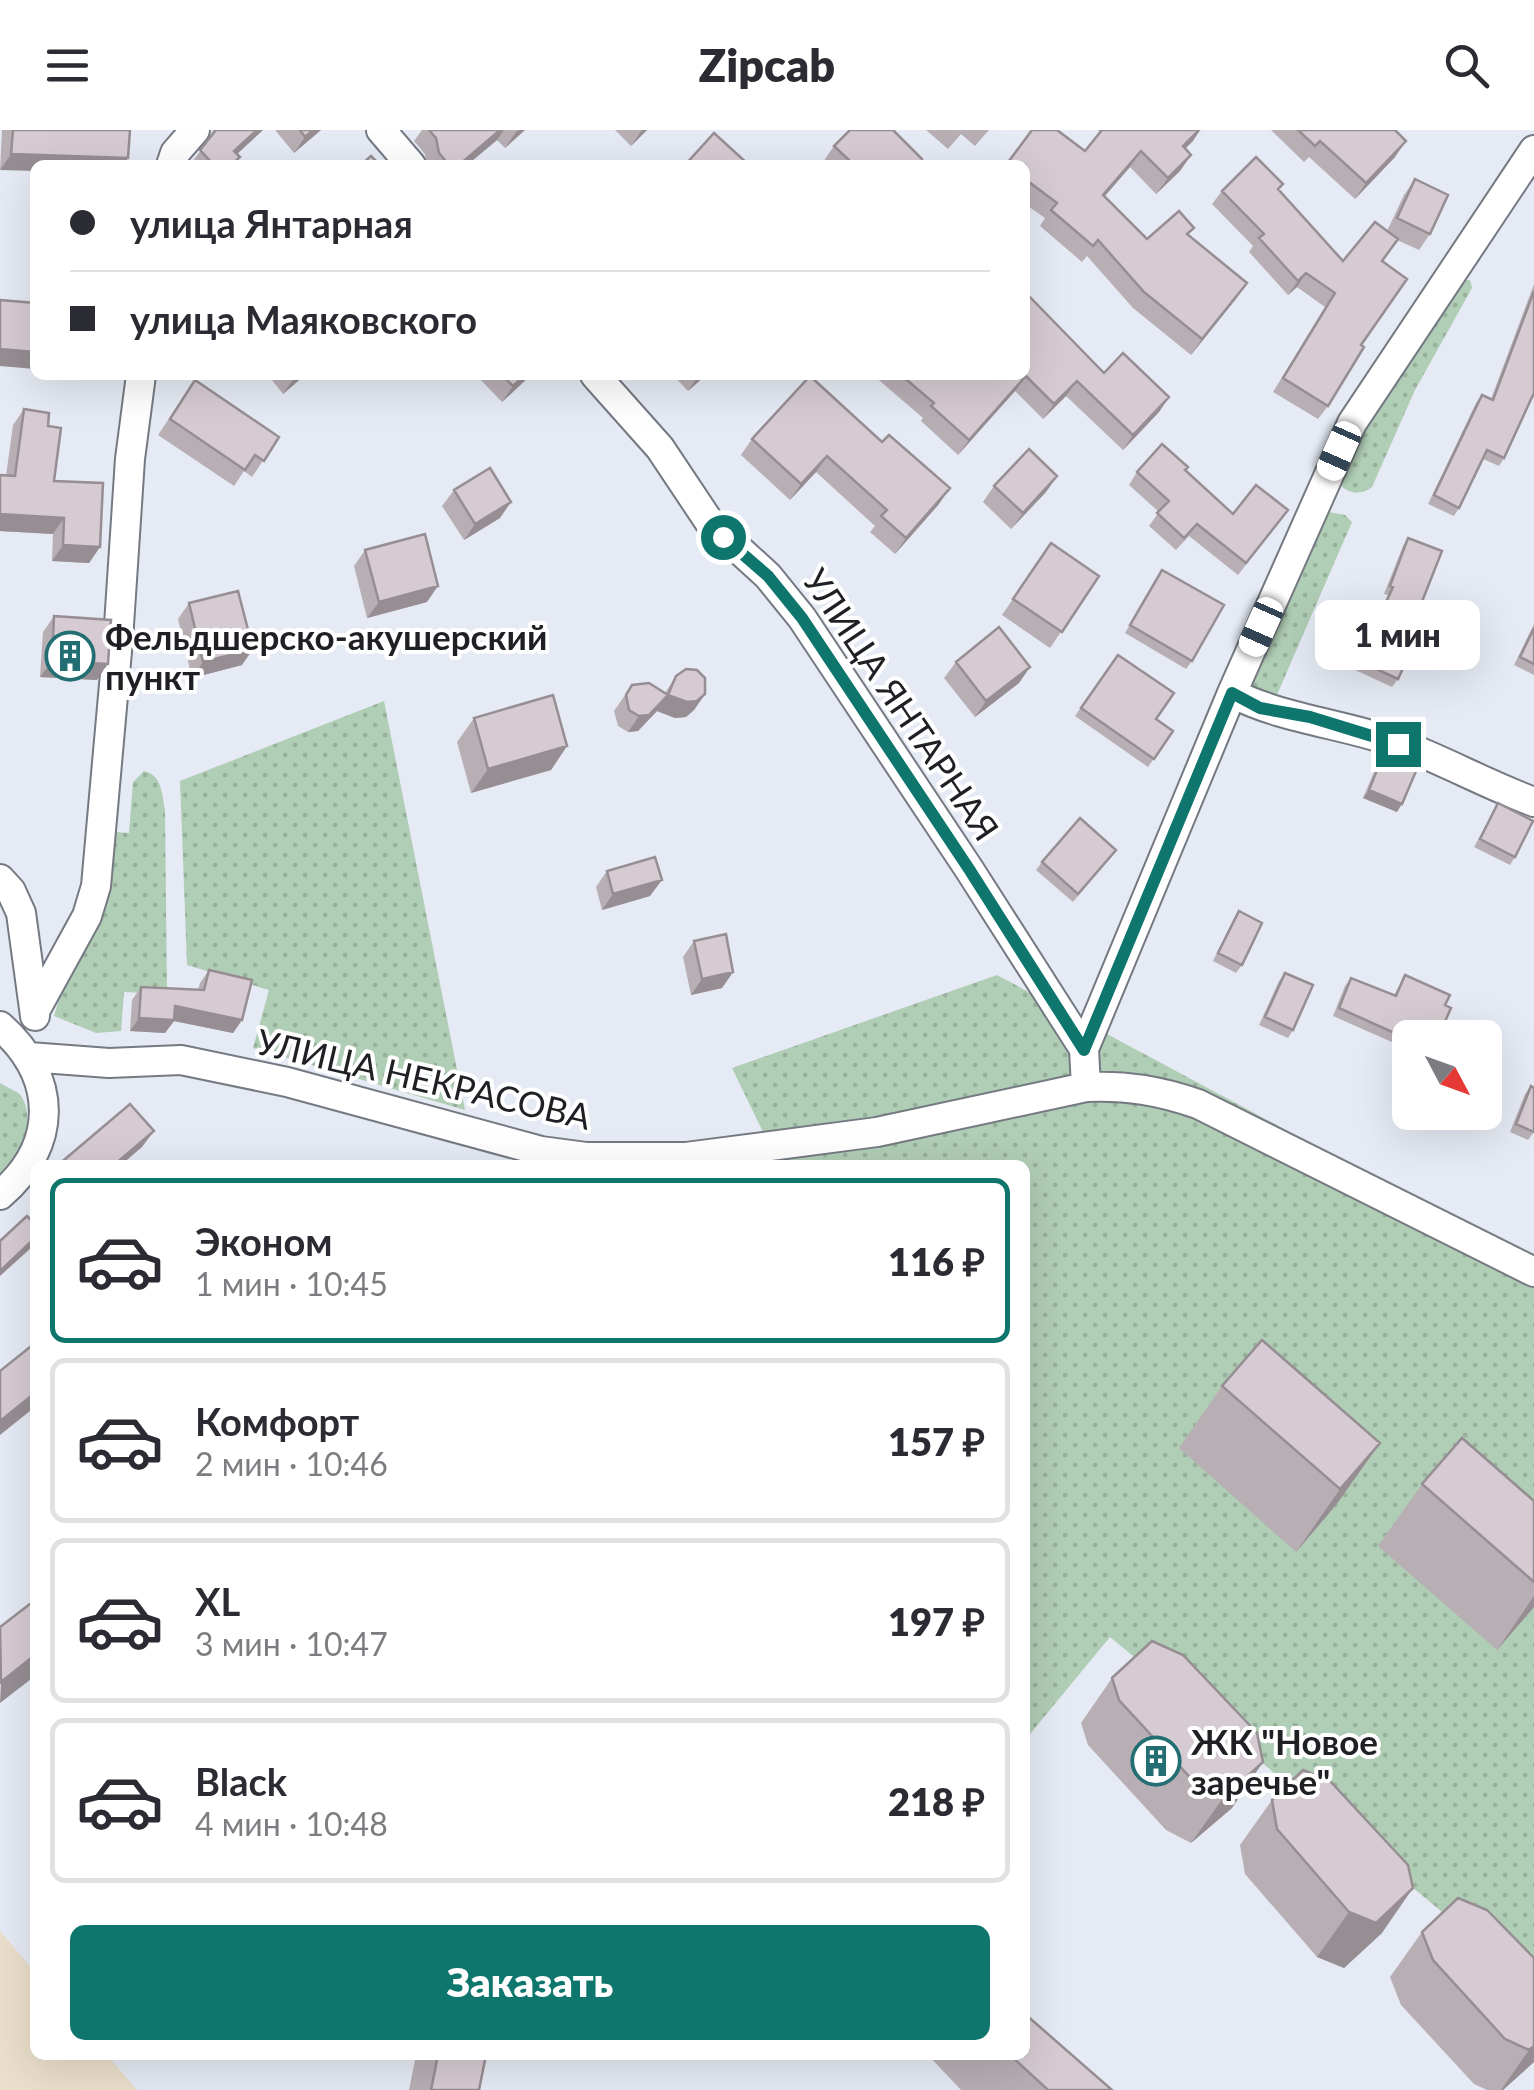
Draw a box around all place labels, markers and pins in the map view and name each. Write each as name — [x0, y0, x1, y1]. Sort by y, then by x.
place label: Фельдшерско-акушерский пункт — [105, 615, 547, 697]
building icon: Фельдшерско-акушерский пункт — [44, 630, 96, 682]
place label: ЖК "Новое заречье" — [1191, 1720, 1378, 1802]
building icon: ЖК "Новое заречье" — [1130, 1735, 1182, 1787]

